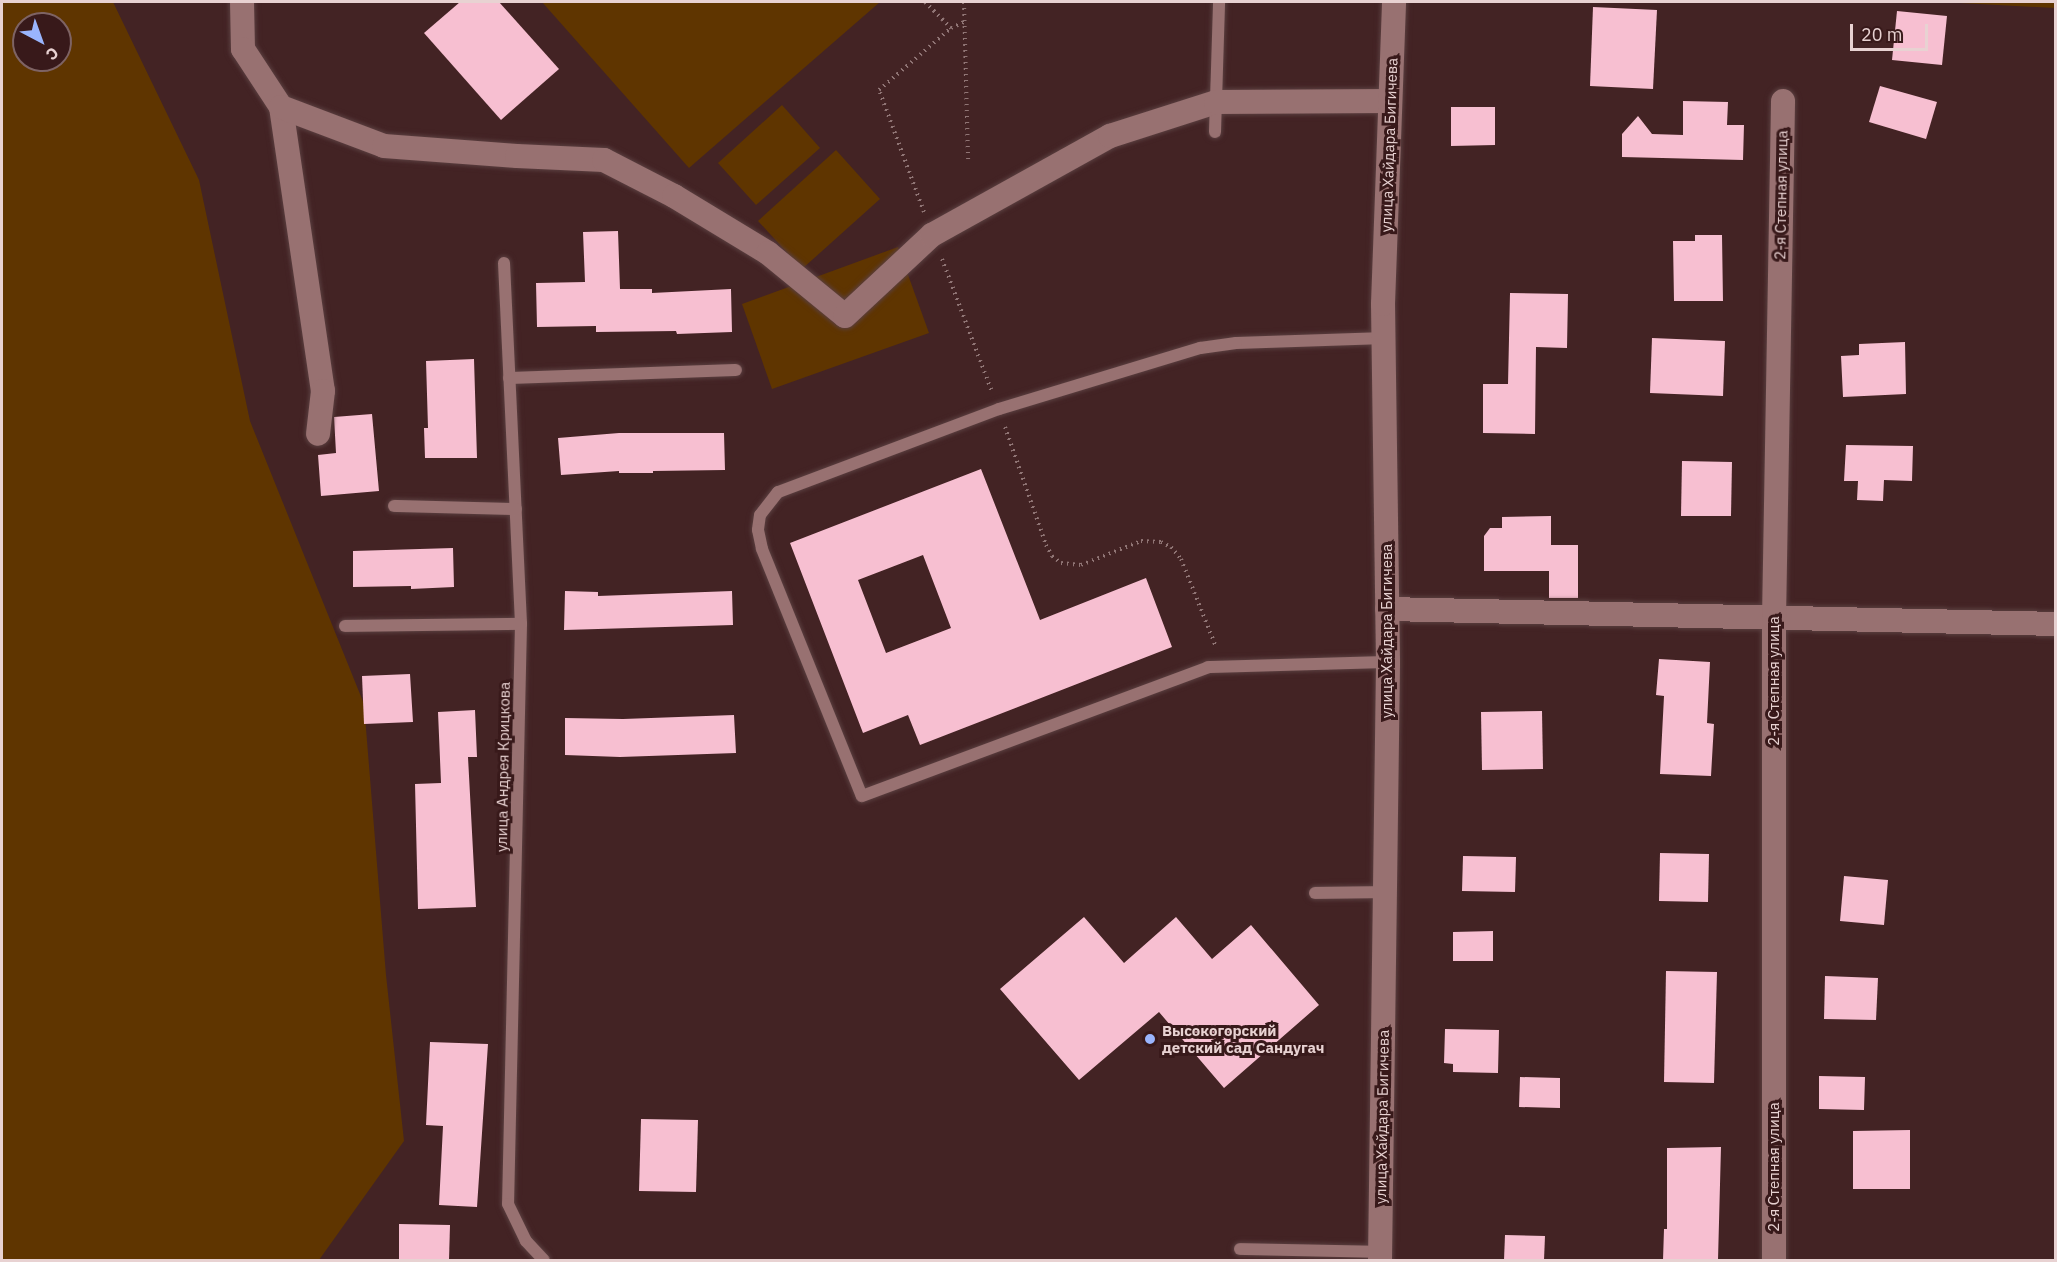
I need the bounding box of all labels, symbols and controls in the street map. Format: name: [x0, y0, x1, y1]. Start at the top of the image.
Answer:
north arrow: [12, 12, 72, 72]
scale bar: [1853, 12, 1931, 50]
text: 20 m: [1861, 23, 1903, 46]
text: С: [42, 43, 63, 65]
street label: улица Хайдара Бигичева: [1377, 57, 1401, 233]
street label: 2-я Степная улица: [1771, 130, 1791, 260]
street label: улица Хайдара Бигичева: [1378, 544, 1396, 718]
street label: 2-я Степная улица: [1765, 616, 1783, 746]
street label: улица Андрея Крицкова: [493, 682, 513, 852]
place label: Высокогорский детский сад Сандугач: [1162, 1021, 1324, 1056]
street label: улица Хайдара Бигичева: [1371, 1030, 1393, 1204]
marker: Высокогорский детский сад Сандугач: [1143, 1032, 1157, 1046]
street label: 2-я Степная улица: [1765, 1102, 1783, 1232]

